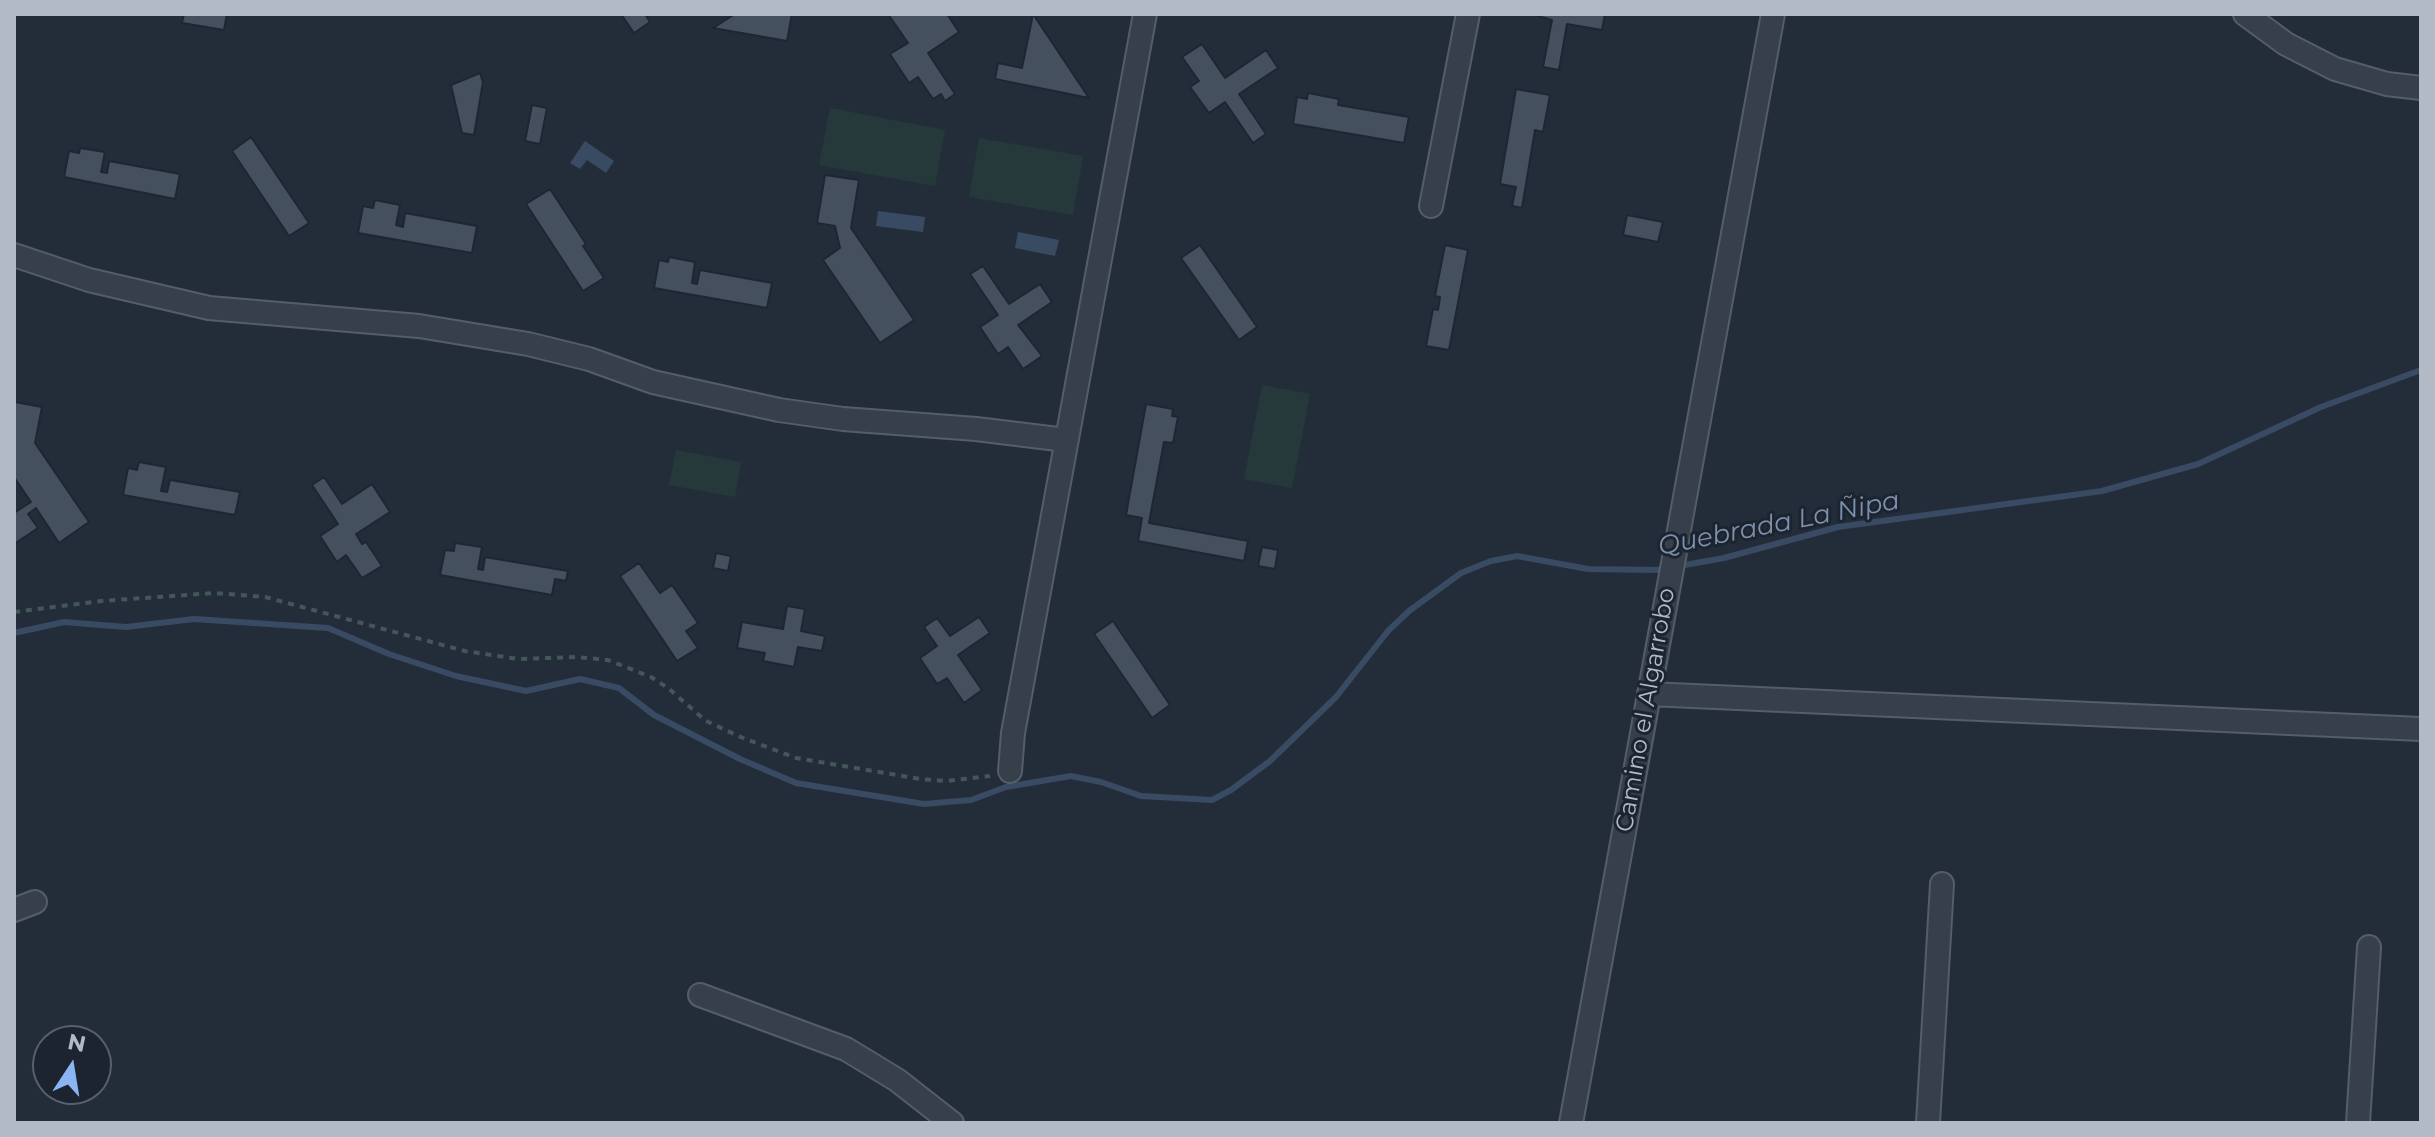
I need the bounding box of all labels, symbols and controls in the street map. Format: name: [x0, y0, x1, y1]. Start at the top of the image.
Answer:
water label: Quebrada La Ñipa: [1656, 485, 1902, 563]
street label: Camino el Algarrobo: [1610, 586, 1682, 834]
north arrow: [32, 1025, 112, 1105]
text: N: [65, 1028, 88, 1058]

